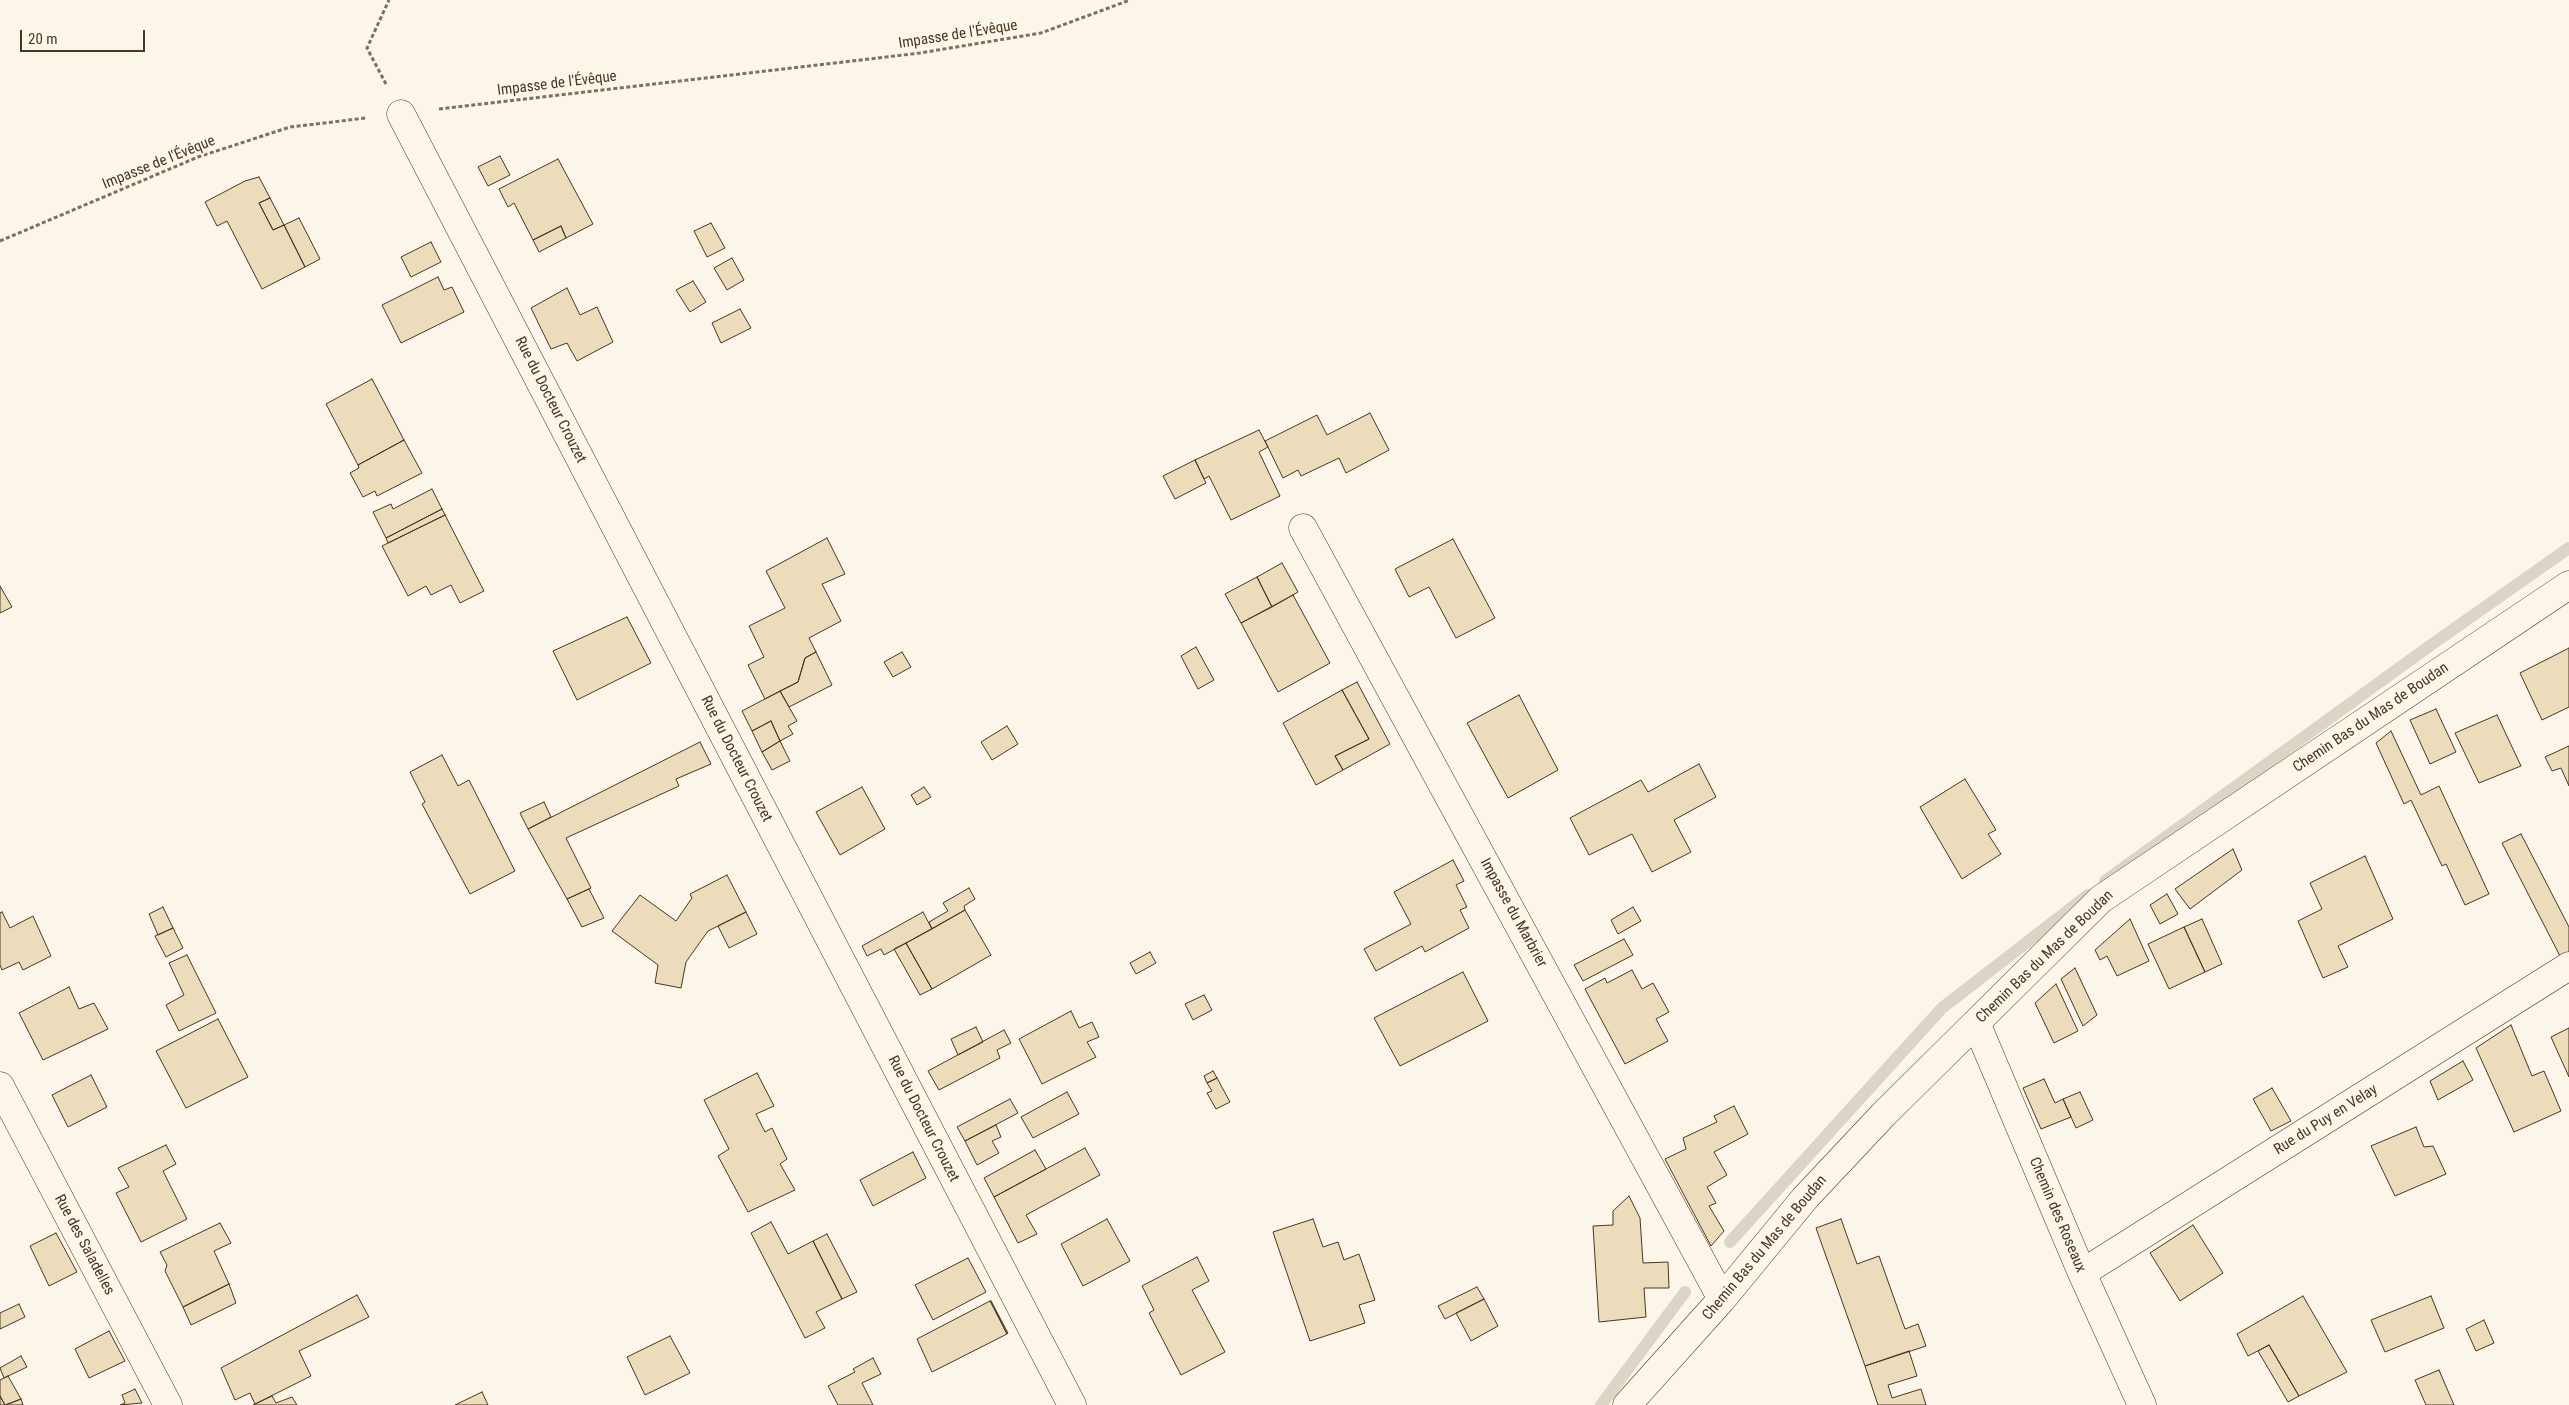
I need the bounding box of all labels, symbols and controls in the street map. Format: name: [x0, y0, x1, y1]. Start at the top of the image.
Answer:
street label: Impasse de l'Évêque: [897, 17, 1019, 53]
scale bar: [22, 20, 148, 52]
text: 20 m: [28, 30, 58, 48]
street label: Impasse de l'Évêque: [496, 68, 618, 100]
street label: Impasse de l'Évêque: [100, 132, 218, 194]
street label: Rue du Docteur Crouzet: [510, 334, 590, 466]
street label: Chemin Bas du Mas de Boudan: [2290, 659, 2452, 777]
street label: Rue du Docteur Crouzet: [696, 693, 776, 825]
street label: Impasse du Marbrier: [1476, 855, 1550, 971]
street label: Chemin Bas du Mas de Boudan: [1973, 887, 2117, 1027]
street label: Rue du Docteur Crouzet: [883, 1053, 963, 1185]
street label: Rue du Puy en Velay: [2271, 1081, 2381, 1159]
street label: Chemin des Roseaux: [2025, 1155, 2089, 1275]
street label: Chemin Bas du Mas de Boudan: [1699, 1172, 1831, 1324]
street label: Rue des Saladelles: [50, 1192, 118, 1298]

